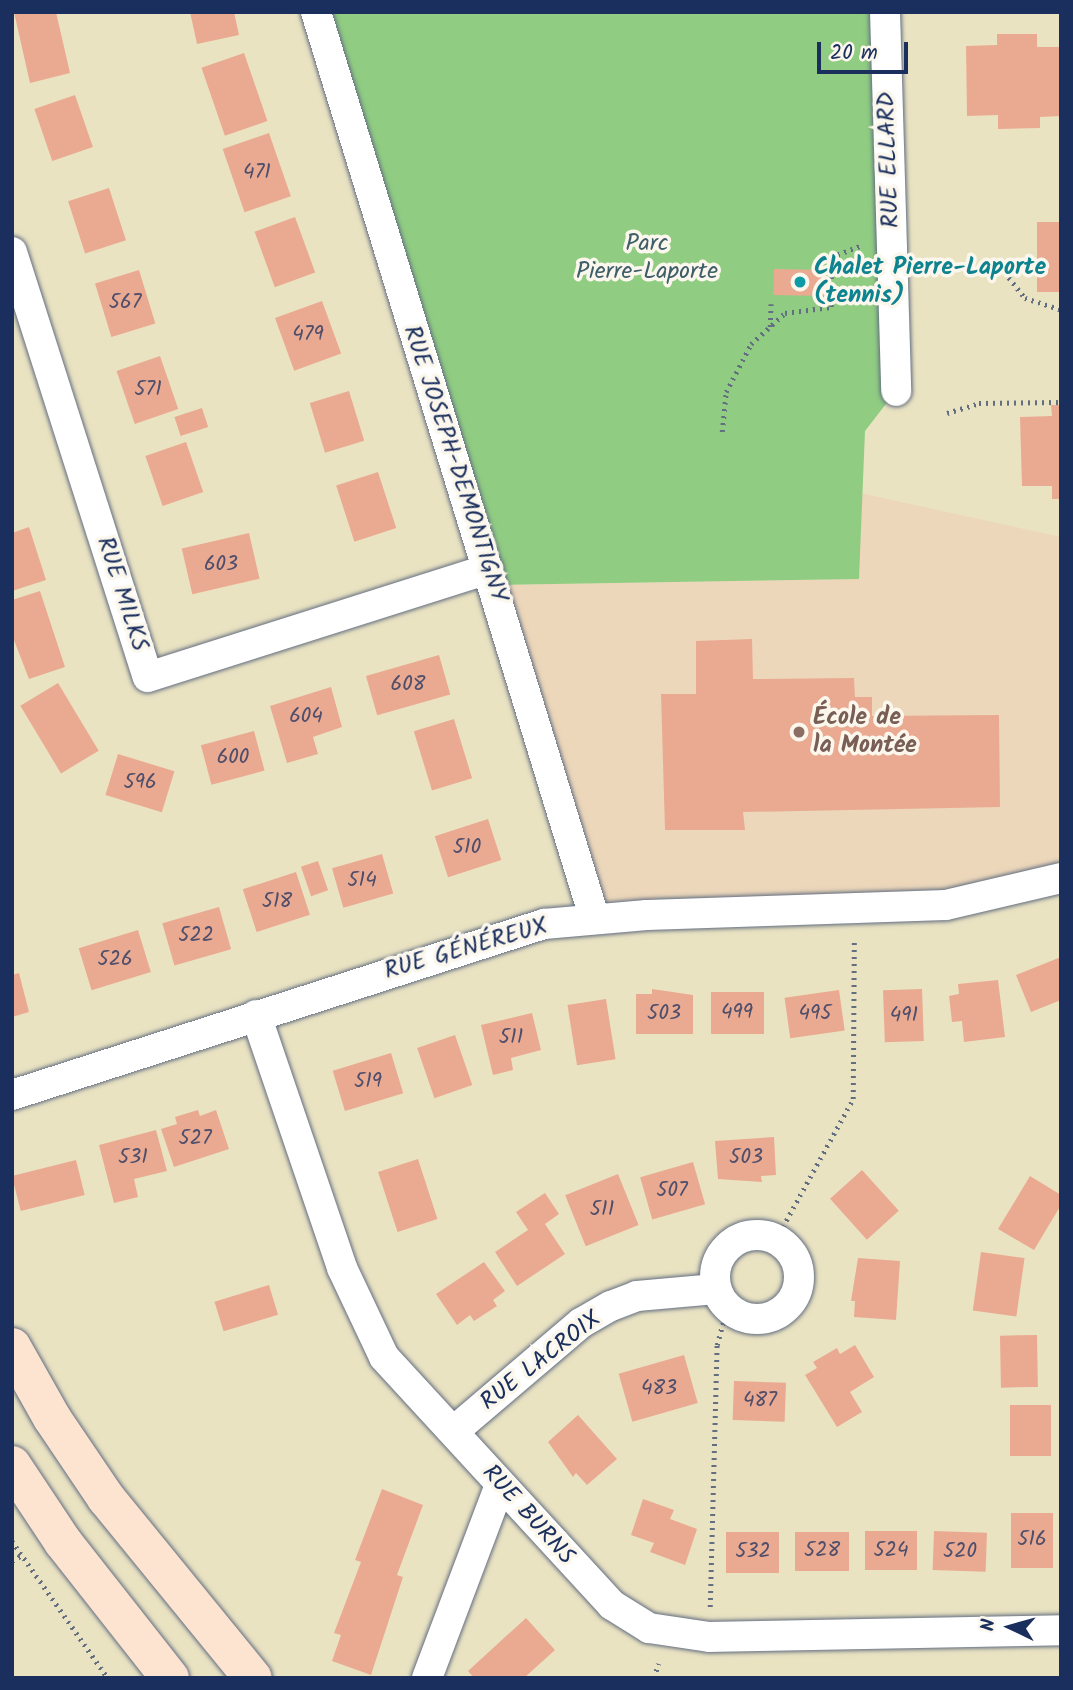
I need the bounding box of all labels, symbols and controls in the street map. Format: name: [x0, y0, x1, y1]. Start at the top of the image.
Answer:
scale bar: [821, 28, 912, 72]
text: 20 m: [830, 37, 878, 70]
street label: RUE ELLARD: [872, 91, 906, 229]
house number: 471: [243, 160, 271, 186]
park label: Parc Pierre-Laporte: [576, 230, 718, 286]
place label: Chalet Pierre-Laporte (tennis): [814, 254, 1046, 310]
marker: Chalet Pierre-Laporte (tennis): [792, 274, 808, 290]
house number: 567: [109, 290, 141, 316]
house number: 479: [292, 322, 324, 348]
street label: RUE JOSEPH-DEMONTIGNY: [397, 322, 513, 606]
house number: 571: [134, 377, 162, 403]
street label: RUE MILKS: [90, 533, 154, 655]
house number: 603: [204, 552, 238, 578]
house number: 608: [391, 672, 425, 698]
house number: 604: [289, 704, 323, 730]
place label: École de la Montée: [813, 704, 917, 760]
marker: École de la Montée: [791, 724, 807, 740]
house number: 600: [217, 745, 249, 771]
house number: 596: [123, 770, 157, 796]
house number: 510: [453, 835, 481, 861]
house number: 514: [347, 868, 377, 894]
house number: 518: [262, 889, 292, 915]
street label: RUE GÉNÉREUX: [381, 912, 551, 986]
house number: 522: [178, 923, 214, 949]
house number: 526: [97, 947, 133, 973]
house number: 499: [721, 1000, 753, 1026]
house number: 503: [647, 1001, 681, 1027]
house number: 495: [798, 1001, 832, 1027]
house number: 491: [890, 1003, 918, 1029]
house number: 511: [499, 1025, 523, 1051]
house number: 519: [354, 1069, 382, 1095]
house number: 527: [178, 1126, 212, 1152]
house number: 531: [118, 1145, 148, 1171]
house number: 503: [729, 1145, 763, 1171]
house number: 507: [656, 1178, 688, 1204]
house number: 511: [590, 1197, 614, 1223]
street label: RUE LACROIX: [475, 1305, 607, 1417]
house number: 483: [641, 1376, 677, 1402]
house number: 487: [743, 1388, 777, 1414]
street label: RUE BURNS: [476, 1459, 580, 1571]
house number: 516: [1017, 1527, 1047, 1553]
house number: 528: [804, 1538, 840, 1564]
house number: 524: [873, 1538, 909, 1564]
house number: 532: [735, 1539, 771, 1565]
house number: 520: [943, 1539, 977, 1565]
north arrow: [975, 1592, 1045, 1662]
text: N: [974, 1618, 1005, 1632]

